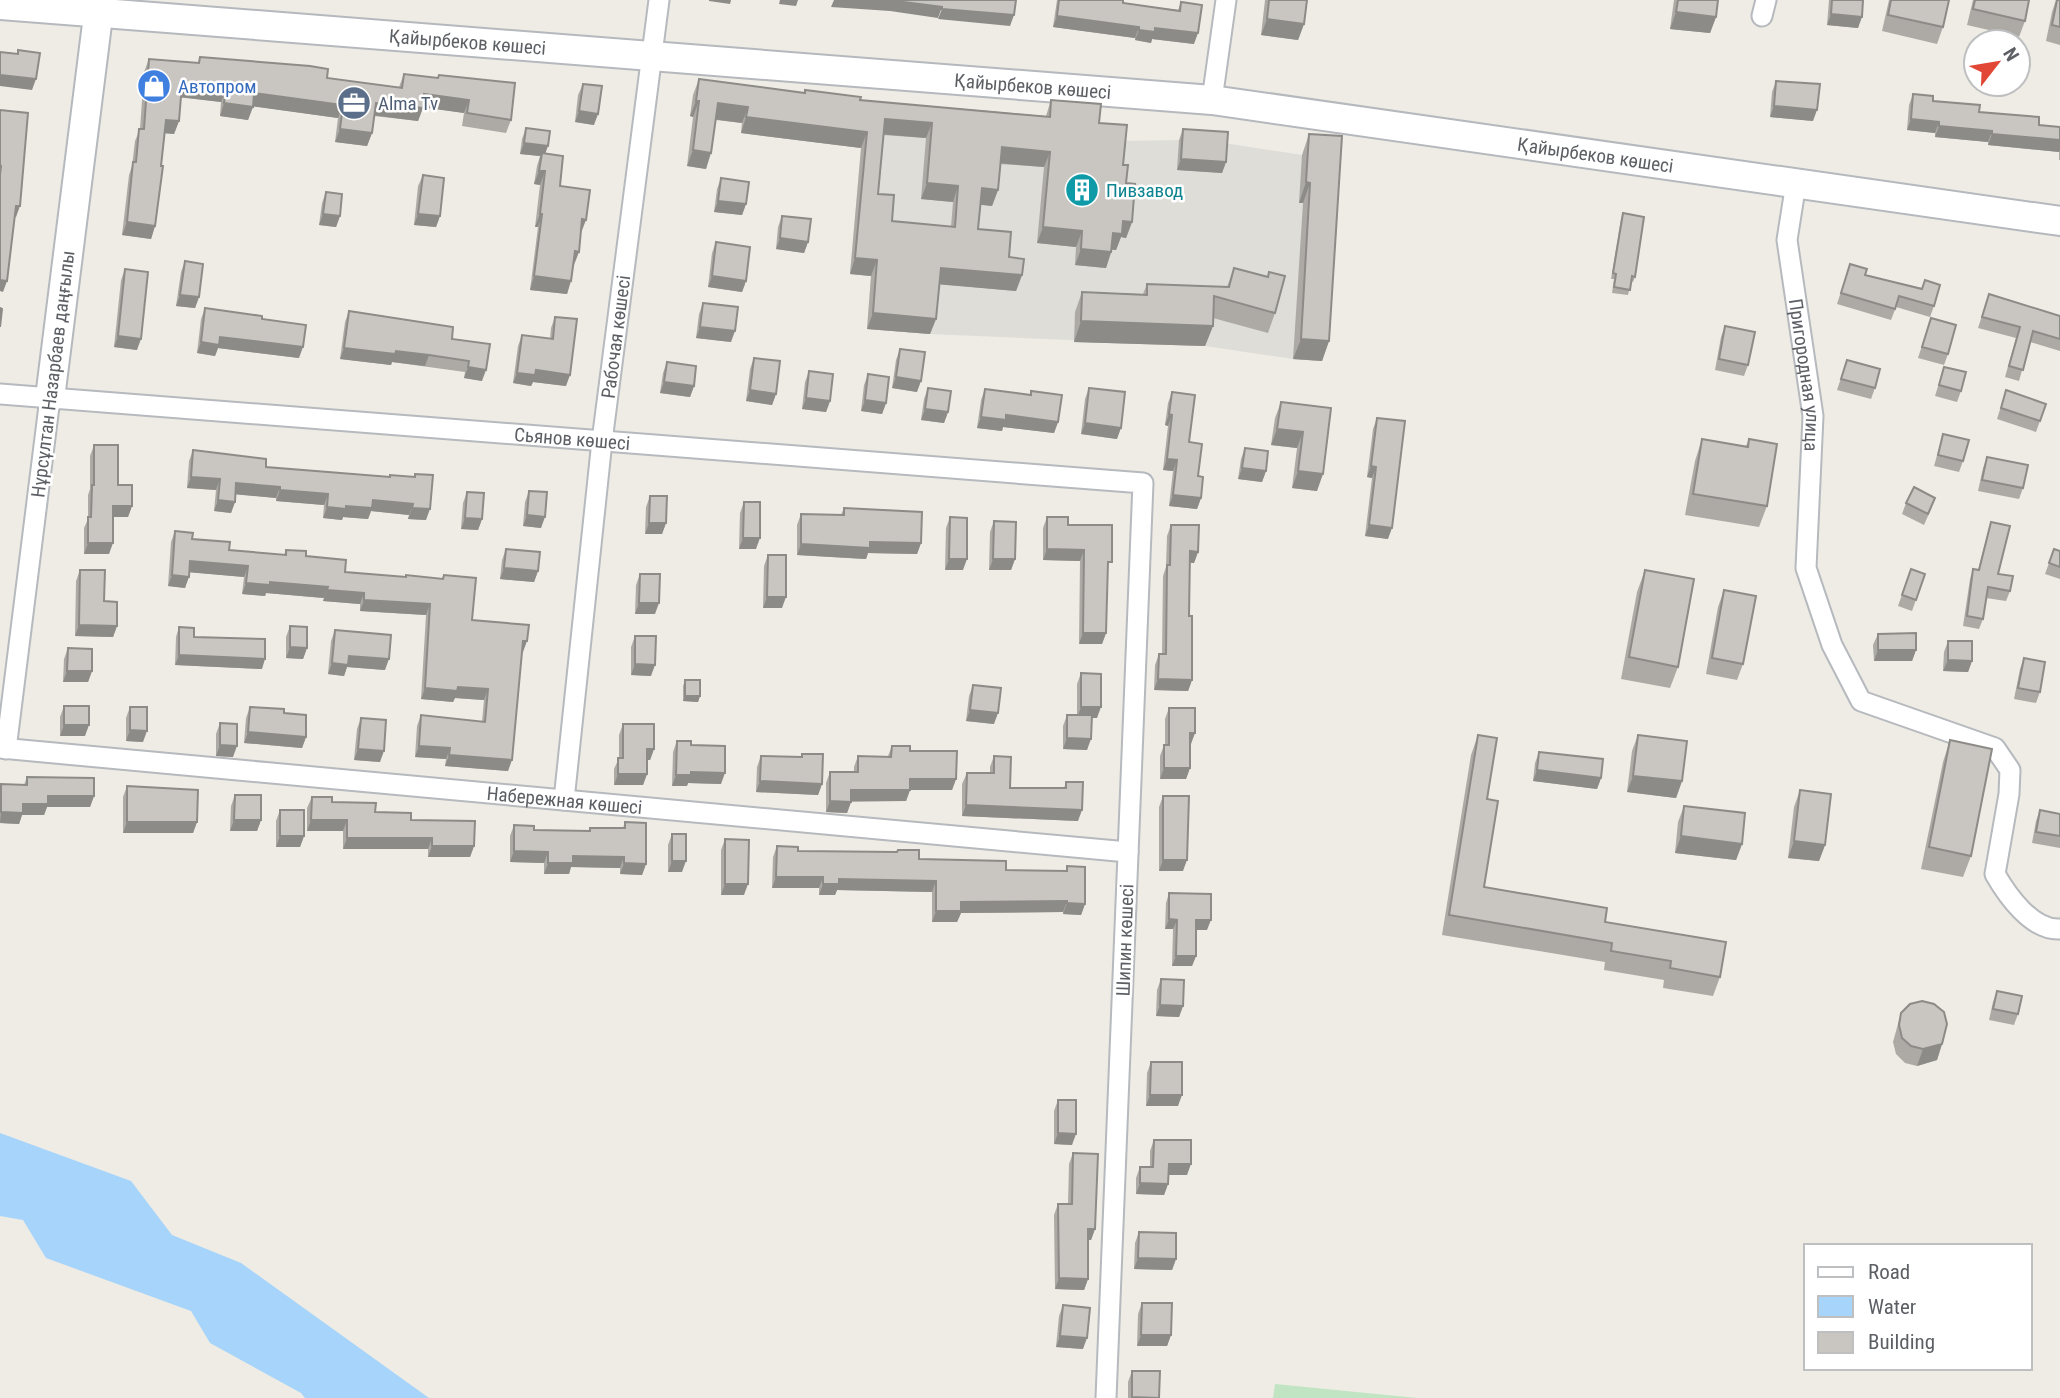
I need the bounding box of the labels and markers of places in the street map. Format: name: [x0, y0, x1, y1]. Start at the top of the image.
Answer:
shop icon: Автопром: [135, 67, 173, 105]
place label: Автопром: [178, 75, 257, 98]
office icon: Alma Tv: [335, 84, 373, 122]
place label: Alma Tv: [378, 92, 438, 115]
building icon: Пивзавод: [1063, 171, 1101, 209]
place label: Пивзавод: [1106, 179, 1183, 202]

